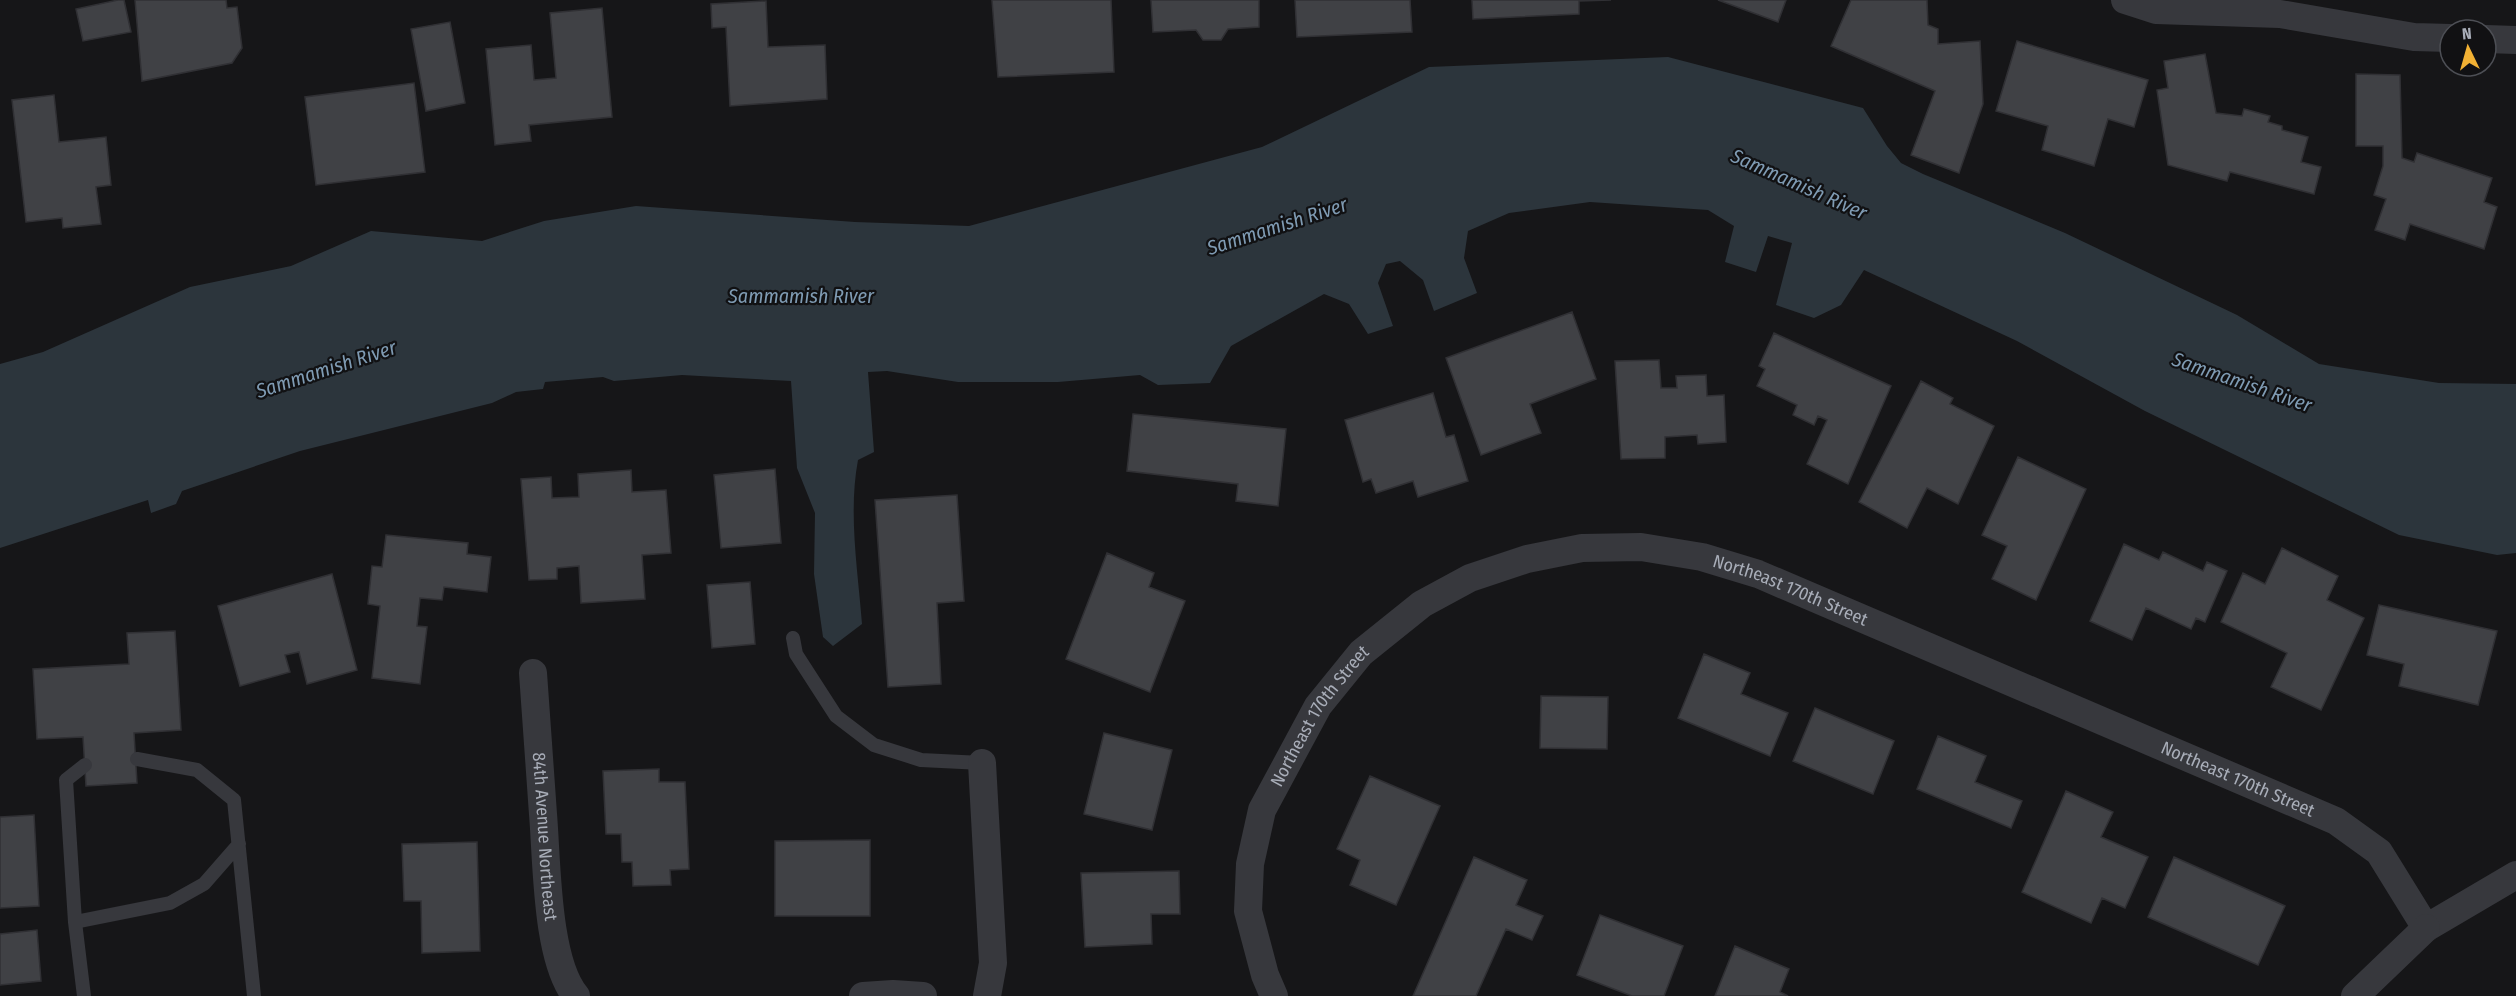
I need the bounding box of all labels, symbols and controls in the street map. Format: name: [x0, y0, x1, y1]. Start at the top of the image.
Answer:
north arrow: [2438, 18, 2498, 78]
text: N: [2461, 24, 2472, 43]
water label: Sammamish River: [1727, 143, 1872, 225]
water label: Sammamish River: [1203, 192, 1351, 260]
water label: Sammamish River: [727, 284, 875, 308]
water label: Sammamish River: [252, 335, 400, 403]
water label: Sammamish River: [2168, 347, 2316, 417]
street label: Northeast 170th Street: [1710, 550, 1871, 631]
street label: Northeast 170th Street: [1266, 640, 1373, 790]
street label: Northeast 170th Street: [2158, 737, 2318, 822]
street label: 84th Avenue Northeast: [528, 752, 562, 922]

